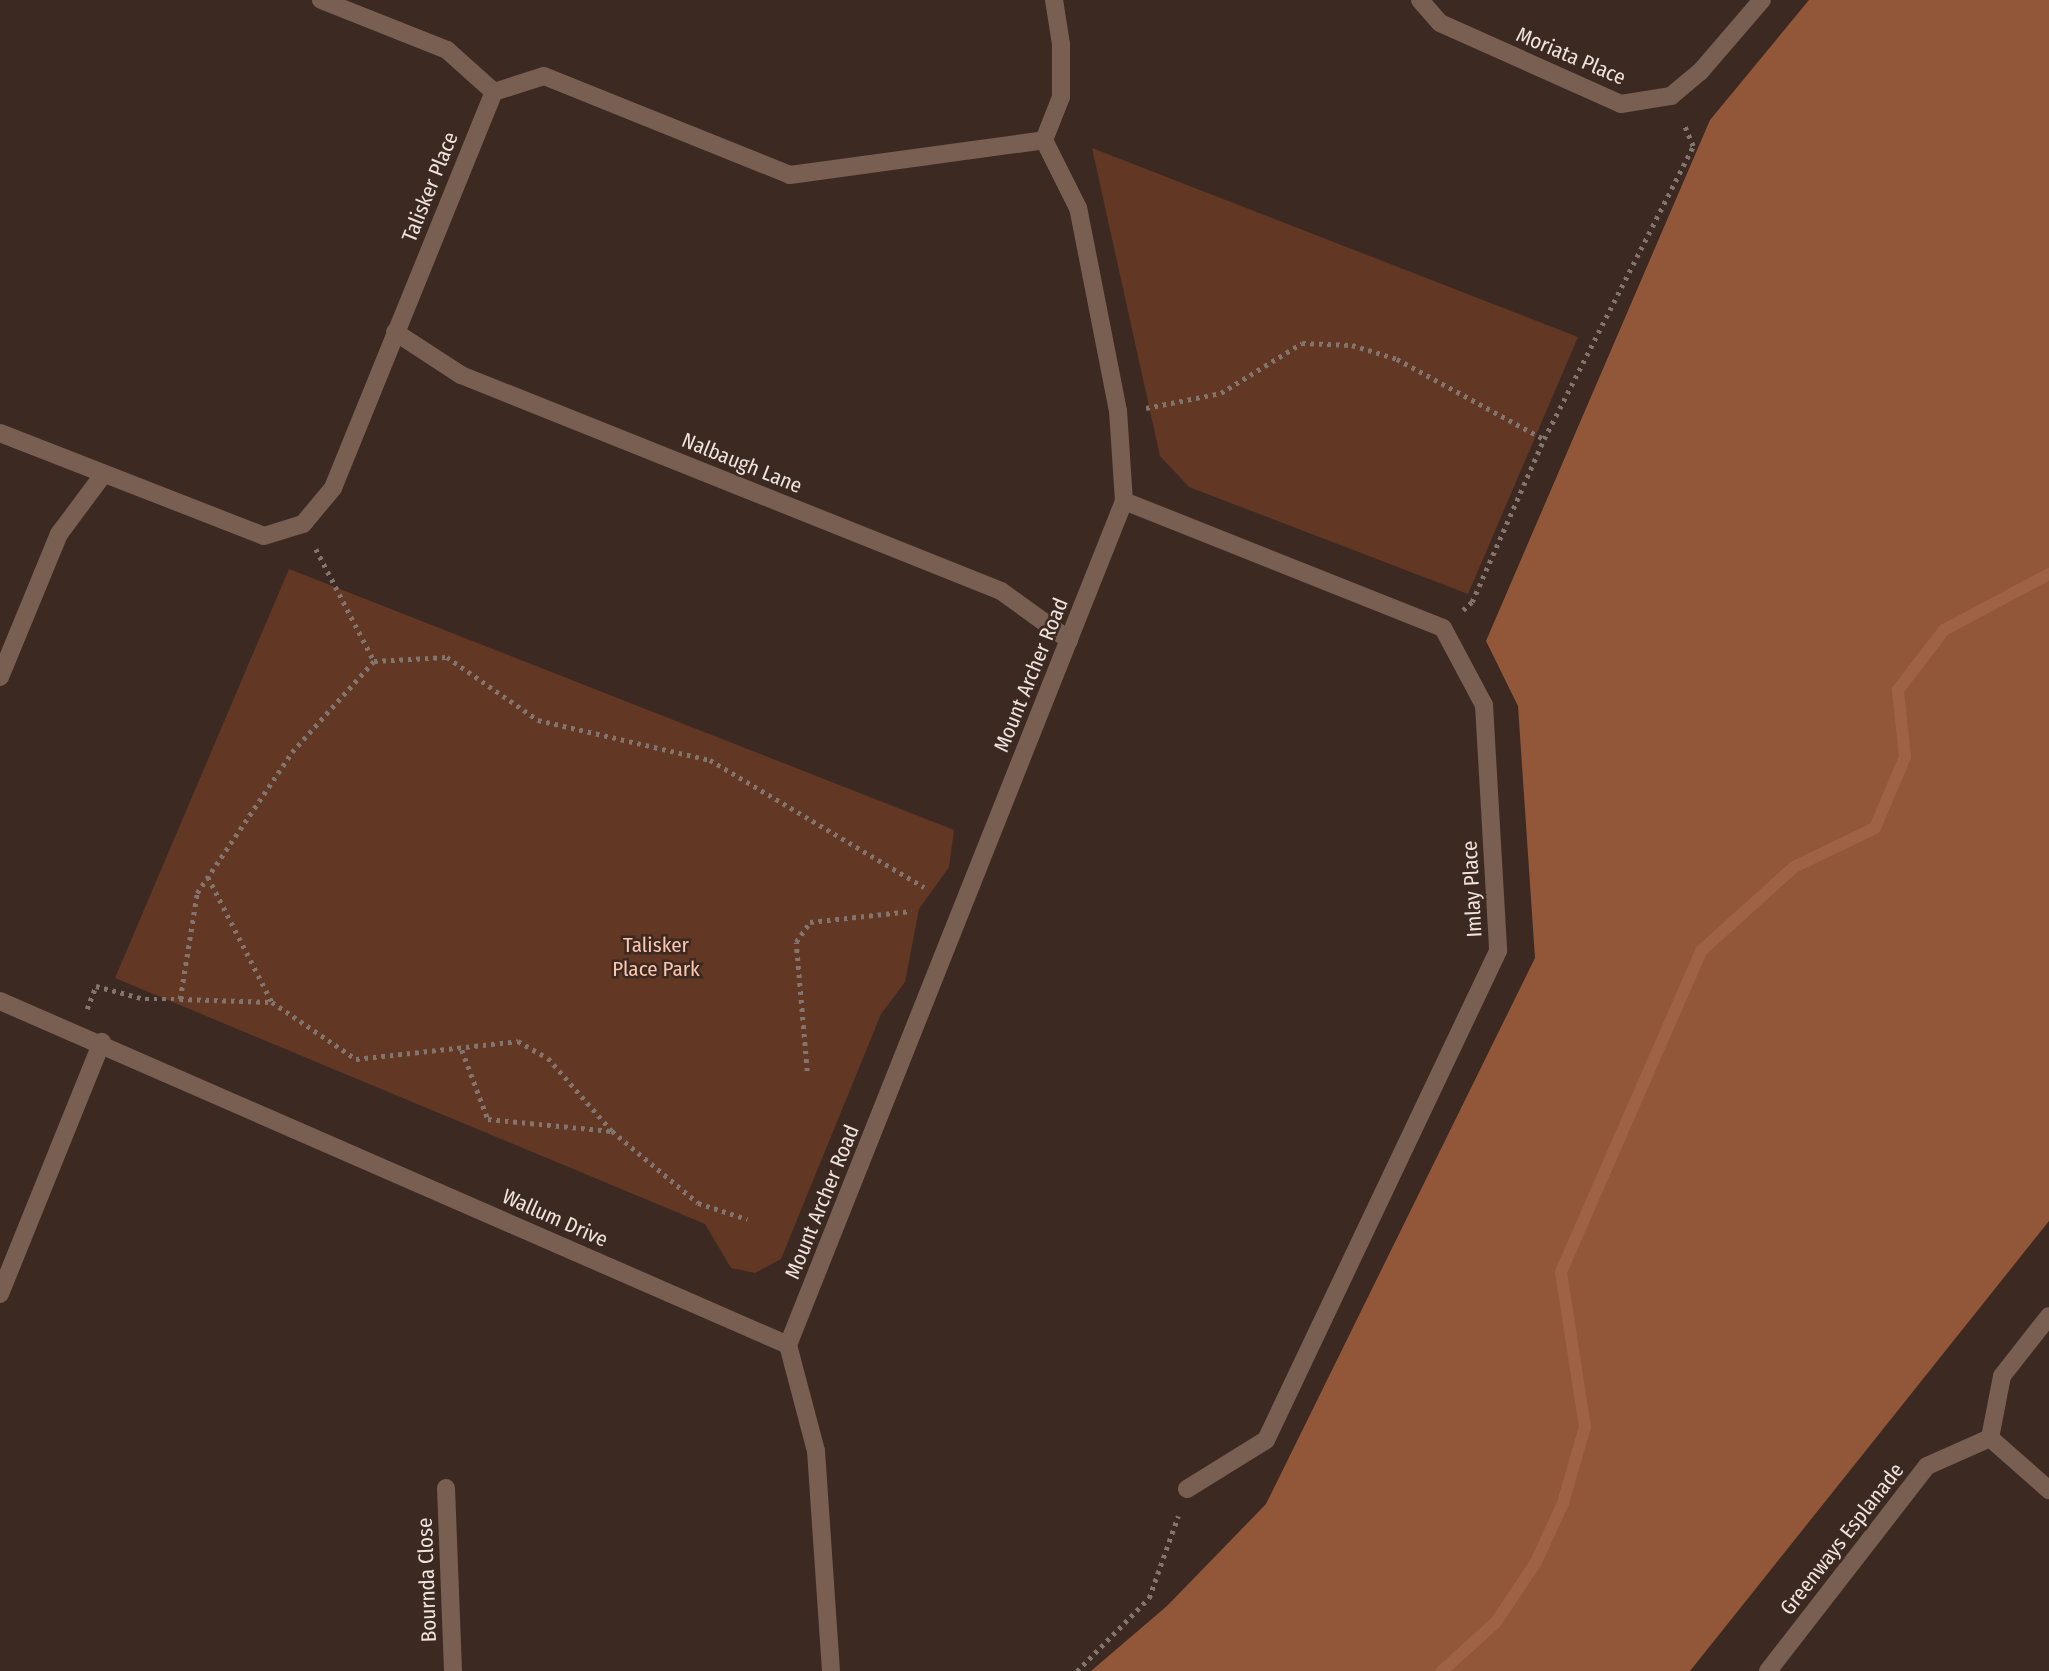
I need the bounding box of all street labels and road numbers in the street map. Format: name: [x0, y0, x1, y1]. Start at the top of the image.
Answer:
street label: Moriata Place: [1513, 22, 1629, 90]
street label: Talisker Place: [397, 128, 463, 246]
street label: Nalbaugh Lane: [678, 427, 806, 499]
street label: Mount Archer Road: [989, 594, 1073, 756]
street label: Imlay Place: [1457, 840, 1487, 938]
street label: Mount Archer Road: [780, 1121, 864, 1283]
street label: Wallum Drive: [498, 1184, 612, 1252]
street label: Greenways Esplanade: [1775, 1458, 1909, 1620]
street label: Bournda Close: [412, 1517, 442, 1643]

